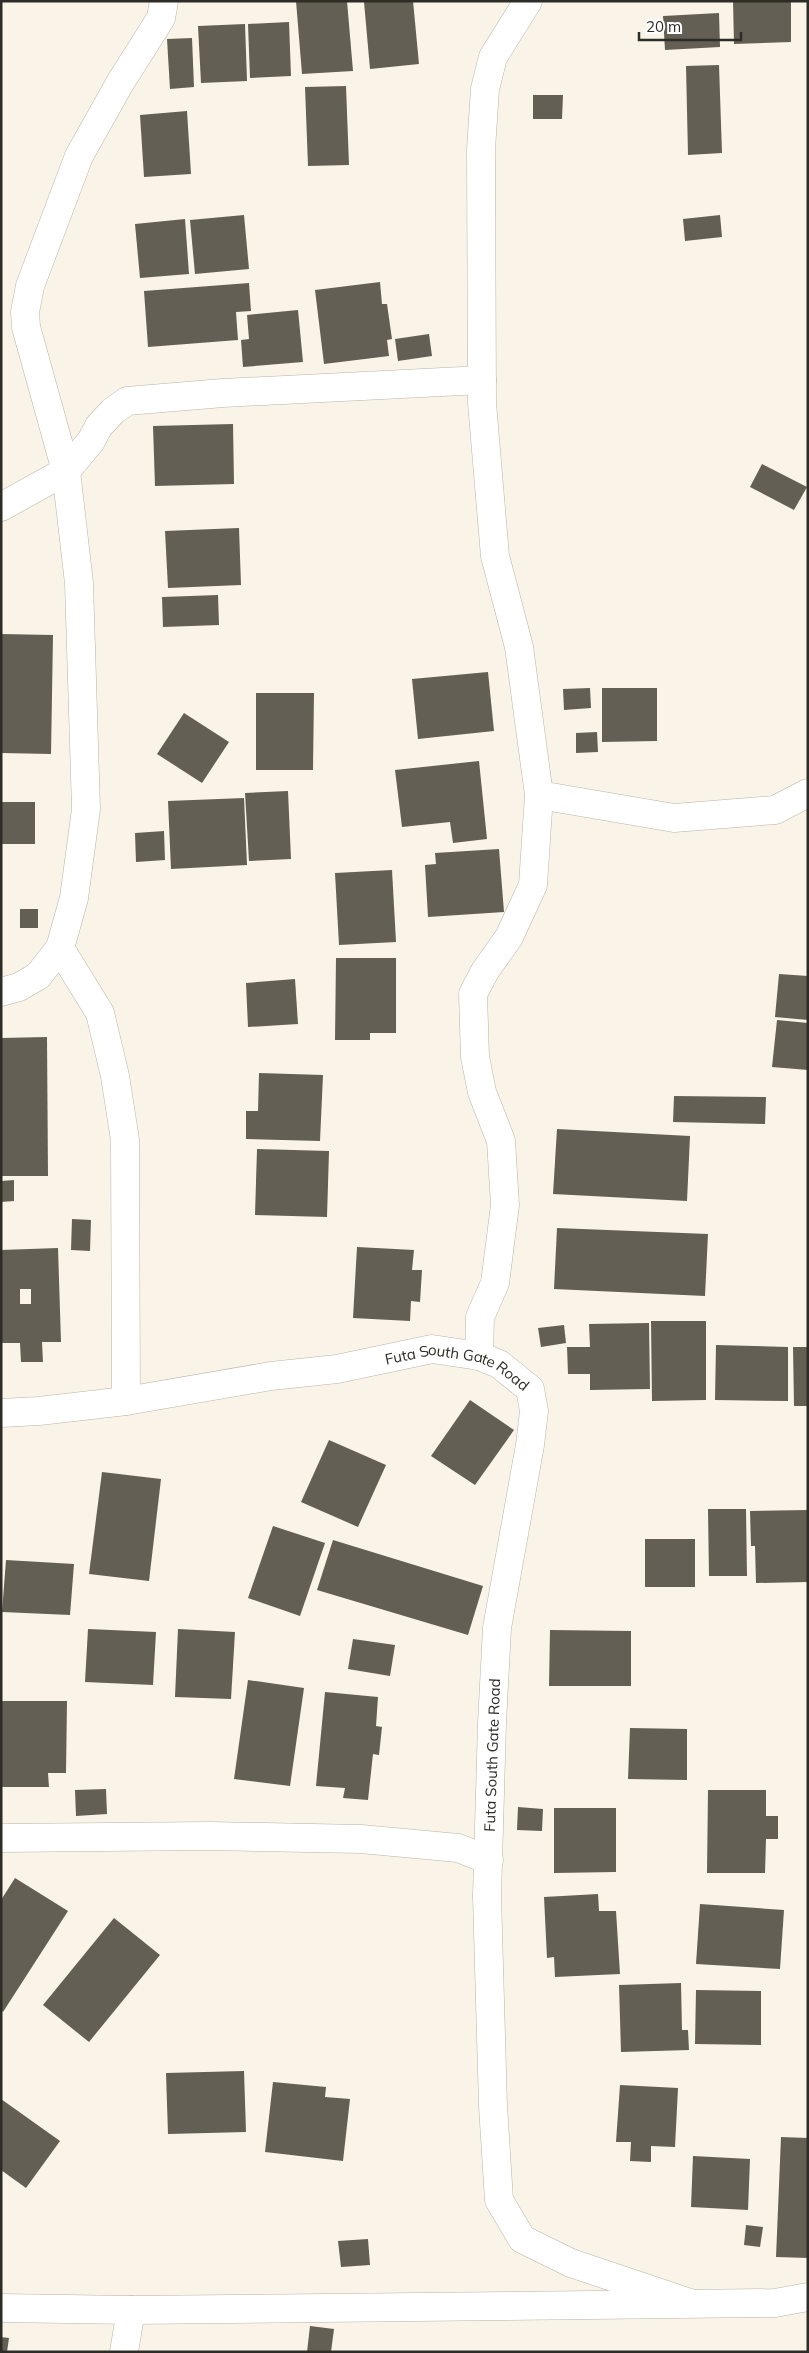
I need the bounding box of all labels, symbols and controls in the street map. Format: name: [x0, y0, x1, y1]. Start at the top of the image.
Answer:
scale bar: [639, 10, 742, 42]
text: 20 m: [646, 17, 681, 36]
street label: Futa South Gate Road: [383, 1339, 533, 1394]
street label: Futa South Gate Road: [480, 1678, 504, 1832]

